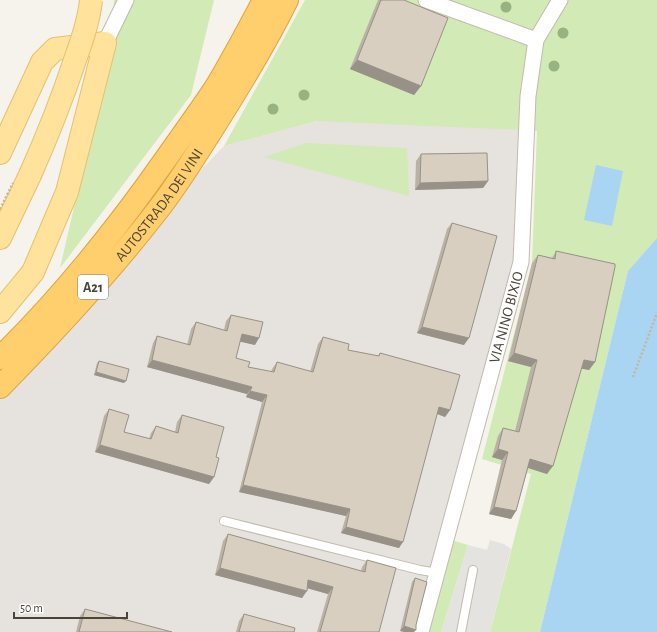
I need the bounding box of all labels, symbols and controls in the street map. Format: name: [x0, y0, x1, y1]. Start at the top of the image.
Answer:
street label: AUTOSTRADA DEI VINI: [113, 146, 206, 264]
street label: VIA NINO BIXIO: [487, 270, 526, 365]
road number: A21: [78, 275, 108, 299]
scale bar: [14, 594, 127, 620]
text: 50 m: [20, 602, 43, 614]

